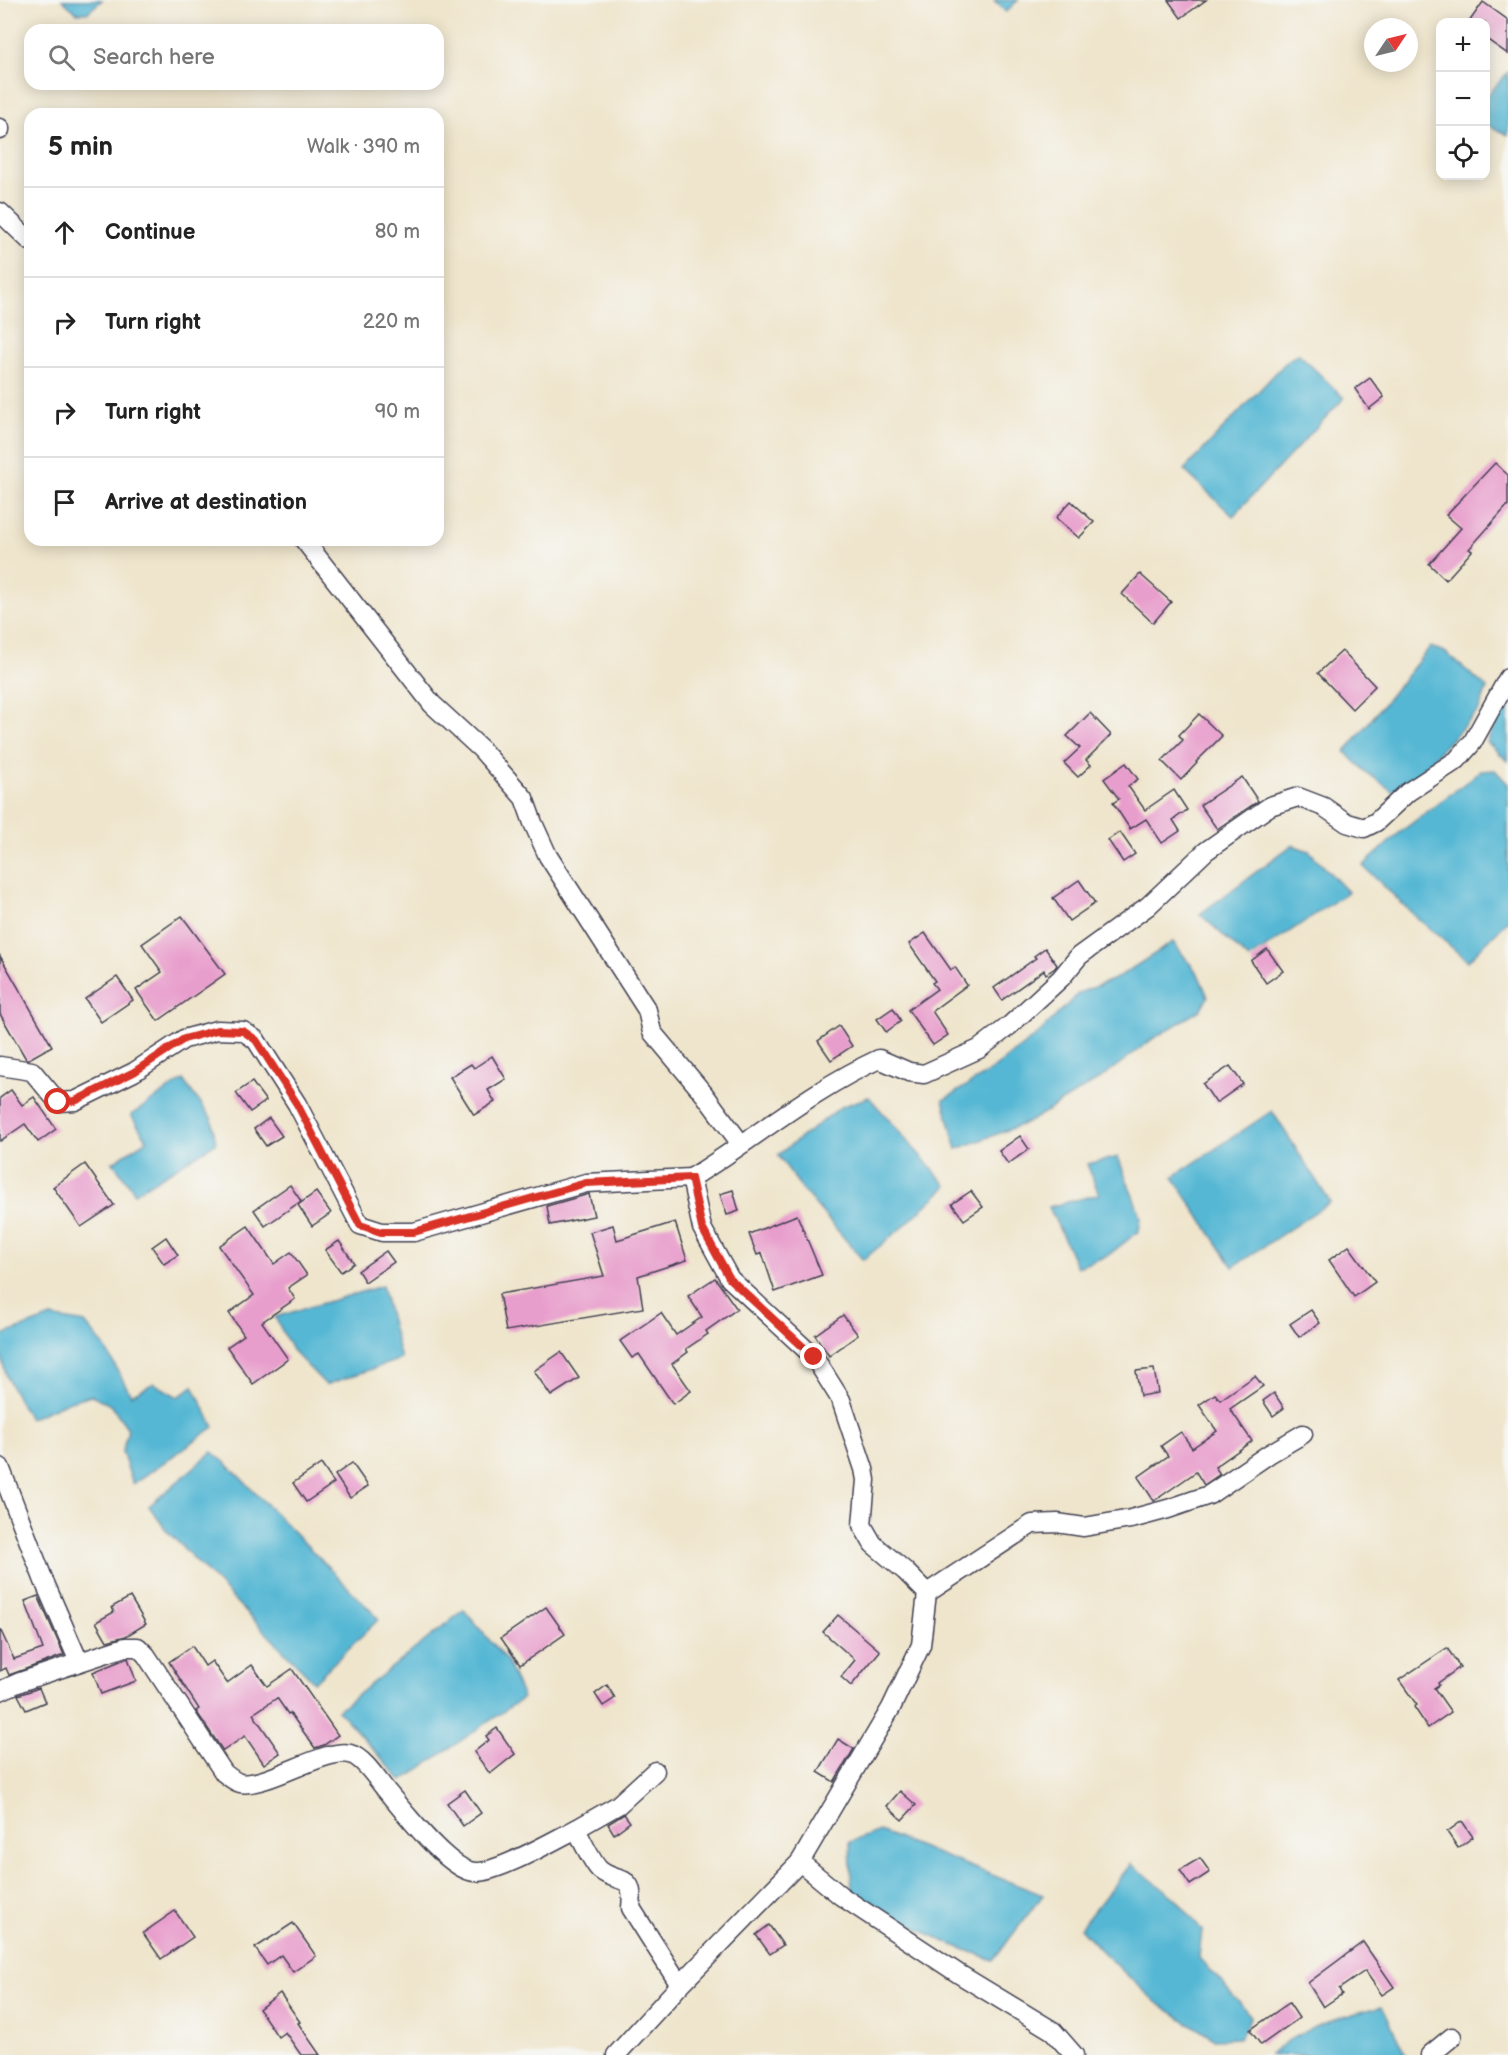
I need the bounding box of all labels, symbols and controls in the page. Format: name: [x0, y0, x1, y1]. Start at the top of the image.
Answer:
north arrow: [1364, 18, 1418, 72]
map controls: [1436, 18, 1490, 180]
button: +: [1436, 18, 1490, 72]
search box: [24, 24, 444, 90]
icon: search: [45, 41, 78, 74]
text: Search here: [93, 44, 215, 71]
button: −: [1436, 72, 1490, 126]
button: locate: [1436, 126, 1490, 180]
text: 5 min: [48, 132, 113, 163]
text: Walk · 390 m: [307, 135, 420, 159]
icon: ahead: [48, 216, 81, 249]
text: Continue: [105, 219, 195, 246]
text: 80 m: [375, 220, 420, 244]
icon: right: [48, 306, 81, 339]
text: Turn right: [105, 309, 201, 336]
text: 220 m: [363, 310, 420, 334]
icon: right: [48, 396, 81, 429]
text: Turn right: [105, 399, 201, 426]
text: 90 m: [375, 400, 420, 424]
icon: arrive: [48, 486, 81, 519]
text: Arrive at destination: [105, 489, 307, 516]
route start: [44, 1088, 70, 1114]
route end: [800, 1343, 826, 1369]

